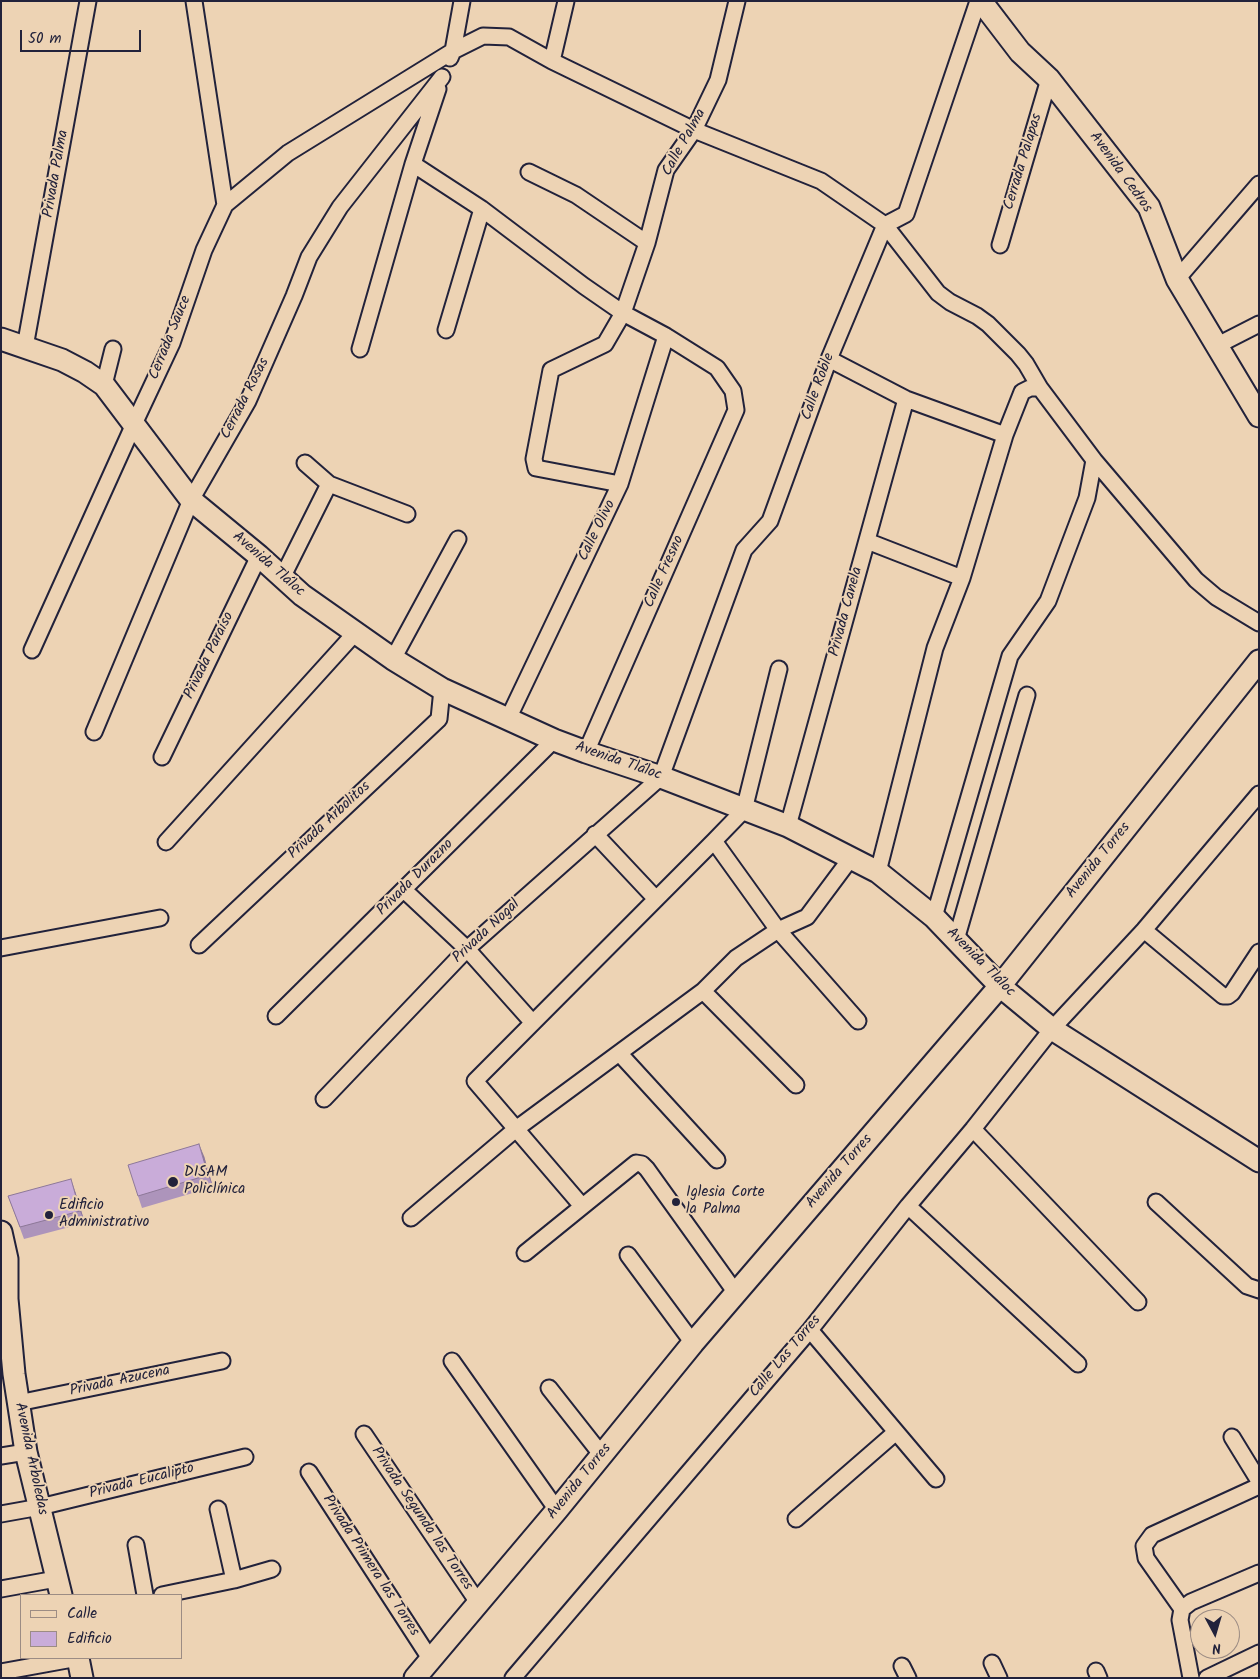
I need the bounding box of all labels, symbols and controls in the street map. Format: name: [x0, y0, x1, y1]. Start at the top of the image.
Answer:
scale bar: [22, 20, 144, 52]
text: 50 m: [28, 27, 62, 51]
street label: Calle Palma: [659, 106, 711, 180]
street label: Cerrada Palapas: [1001, 112, 1047, 212]
street label: Privada Palma: [40, 129, 74, 219]
street label: Avenida Cedros: [1085, 129, 1155, 217]
street label: Cerrada Sauce: [146, 293, 196, 383]
street label: Calle Roble: [799, 351, 839, 423]
street label: Cerrada Rosas: [218, 355, 274, 443]
street label: Calle Olivo: [576, 498, 620, 564]
street label: Avenida Tláloc: [228, 529, 308, 601]
street label: Calle Fresno: [641, 533, 689, 611]
street label: Privada Canela: [826, 565, 868, 659]
street label: Privada Paraíso: [181, 610, 239, 702]
street label: Avenida Tláloc: [572, 739, 664, 785]
street label: Privada Arbolitos: [285, 778, 375, 864]
street label: Avenida Torres: [1063, 820, 1135, 902]
street label: Privada Durazno: [374, 836, 458, 920]
street label: Privada Nogal: [450, 896, 524, 968]
street label: Avenida Tláloc: [942, 925, 1018, 1001]
street label: Avenida Torres: [803, 1131, 877, 1213]
place label: DISAM Policlínica: [184, 1164, 245, 1199]
marker: DISAM Policlínica: [166, 1175, 180, 1189]
place label: Iglesia Corte la Palma: [686, 1184, 765, 1219]
marker: Iglesia Corte la Palma: [670, 1196, 682, 1208]
place label: Edificio Administrativo: [59, 1197, 149, 1232]
marker: Edificio Administrativo: [43, 1209, 55, 1221]
street label: Calle Las Torres: [746, 1312, 826, 1402]
street label: Privada Azucena: [68, 1363, 172, 1401]
street label: Avenida Arboledas: [9, 1401, 51, 1517]
street label: Avenida Torres: [544, 1441, 616, 1523]
street label: Privada Segunda las Torres: [366, 1444, 476, 1594]
street label: Privada Eucalipto: [88, 1460, 196, 1504]
street label: Privada Primera las Torres: [318, 1492, 422, 1640]
legend: [20, 1594, 182, 1659]
text: Calle: [67, 1602, 97, 1626]
north arrow: [1190, 1609, 1240, 1659]
text: Edificio: [67, 1627, 112, 1651]
text: N: [1211, 1637, 1222, 1659]

